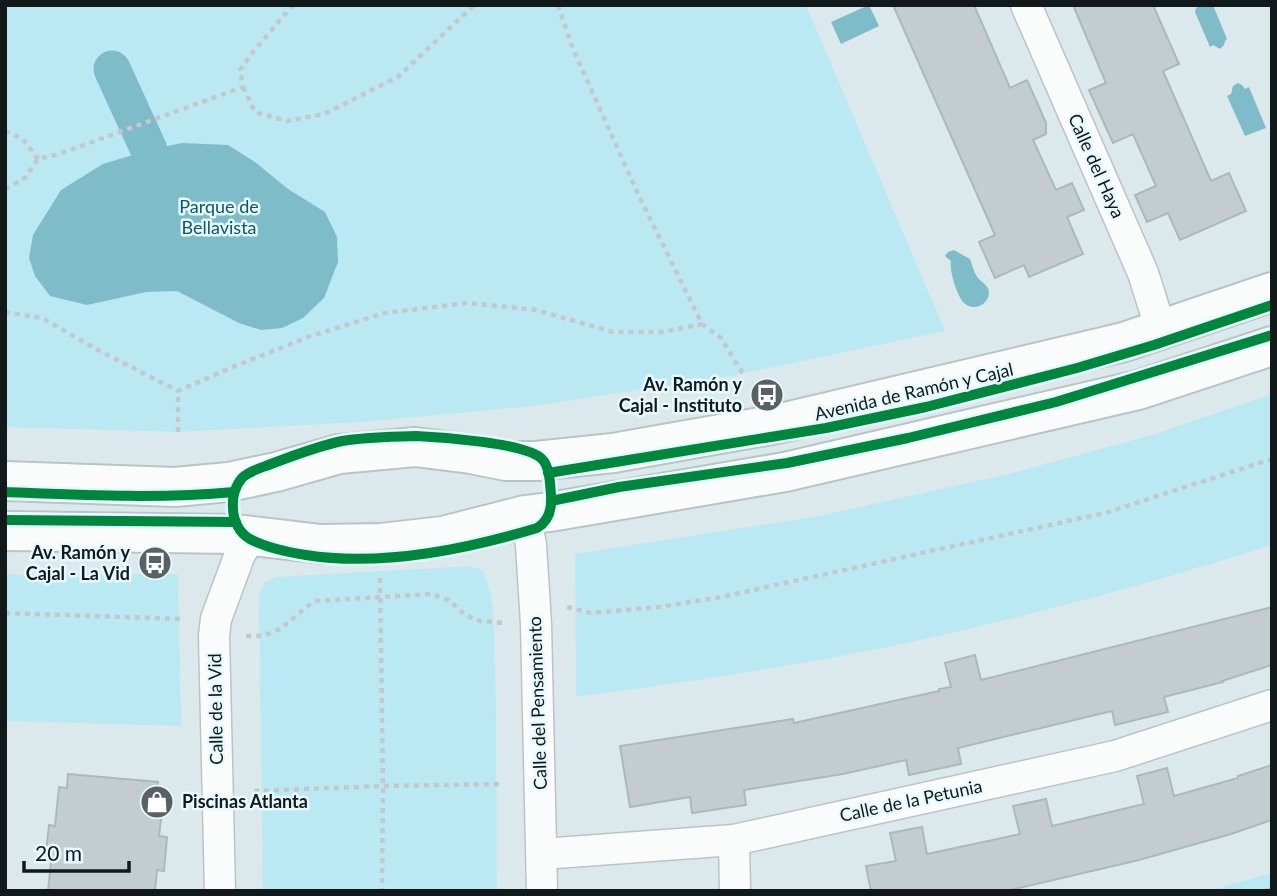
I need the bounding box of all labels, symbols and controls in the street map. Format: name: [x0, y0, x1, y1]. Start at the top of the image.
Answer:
street label: Calle del Haya: [1064, 110, 1130, 221]
park label: Parque de Bellavista: [179, 195, 259, 238]
street label: Avenida de Ramón y Cajal: [812, 357, 1015, 425]
place label: Av. Ramón y Cajal - Instituto: [619, 373, 742, 416]
bus stop icon: Av. Ramón y Cajal - Instituto: [748, 376, 786, 414]
place label: Av. Ramón y Cajal - La Vid: [26, 541, 130, 584]
bus stop icon: Av. Ramón y Cajal - La Vid: [136, 544, 174, 582]
street label: Calle del Pensamiento: [523, 616, 551, 790]
street label: Calle de la Vid: [203, 653, 227, 765]
street label: Calle de la Petunia: [838, 774, 984, 826]
shop icon: Piscinas Atlanta: [138, 783, 176, 821]
place label: Piscinas Atlanta: [182, 790, 308, 812]
scale bar: [24, 830, 130, 874]
text: 20 m: [35, 840, 82, 865]

